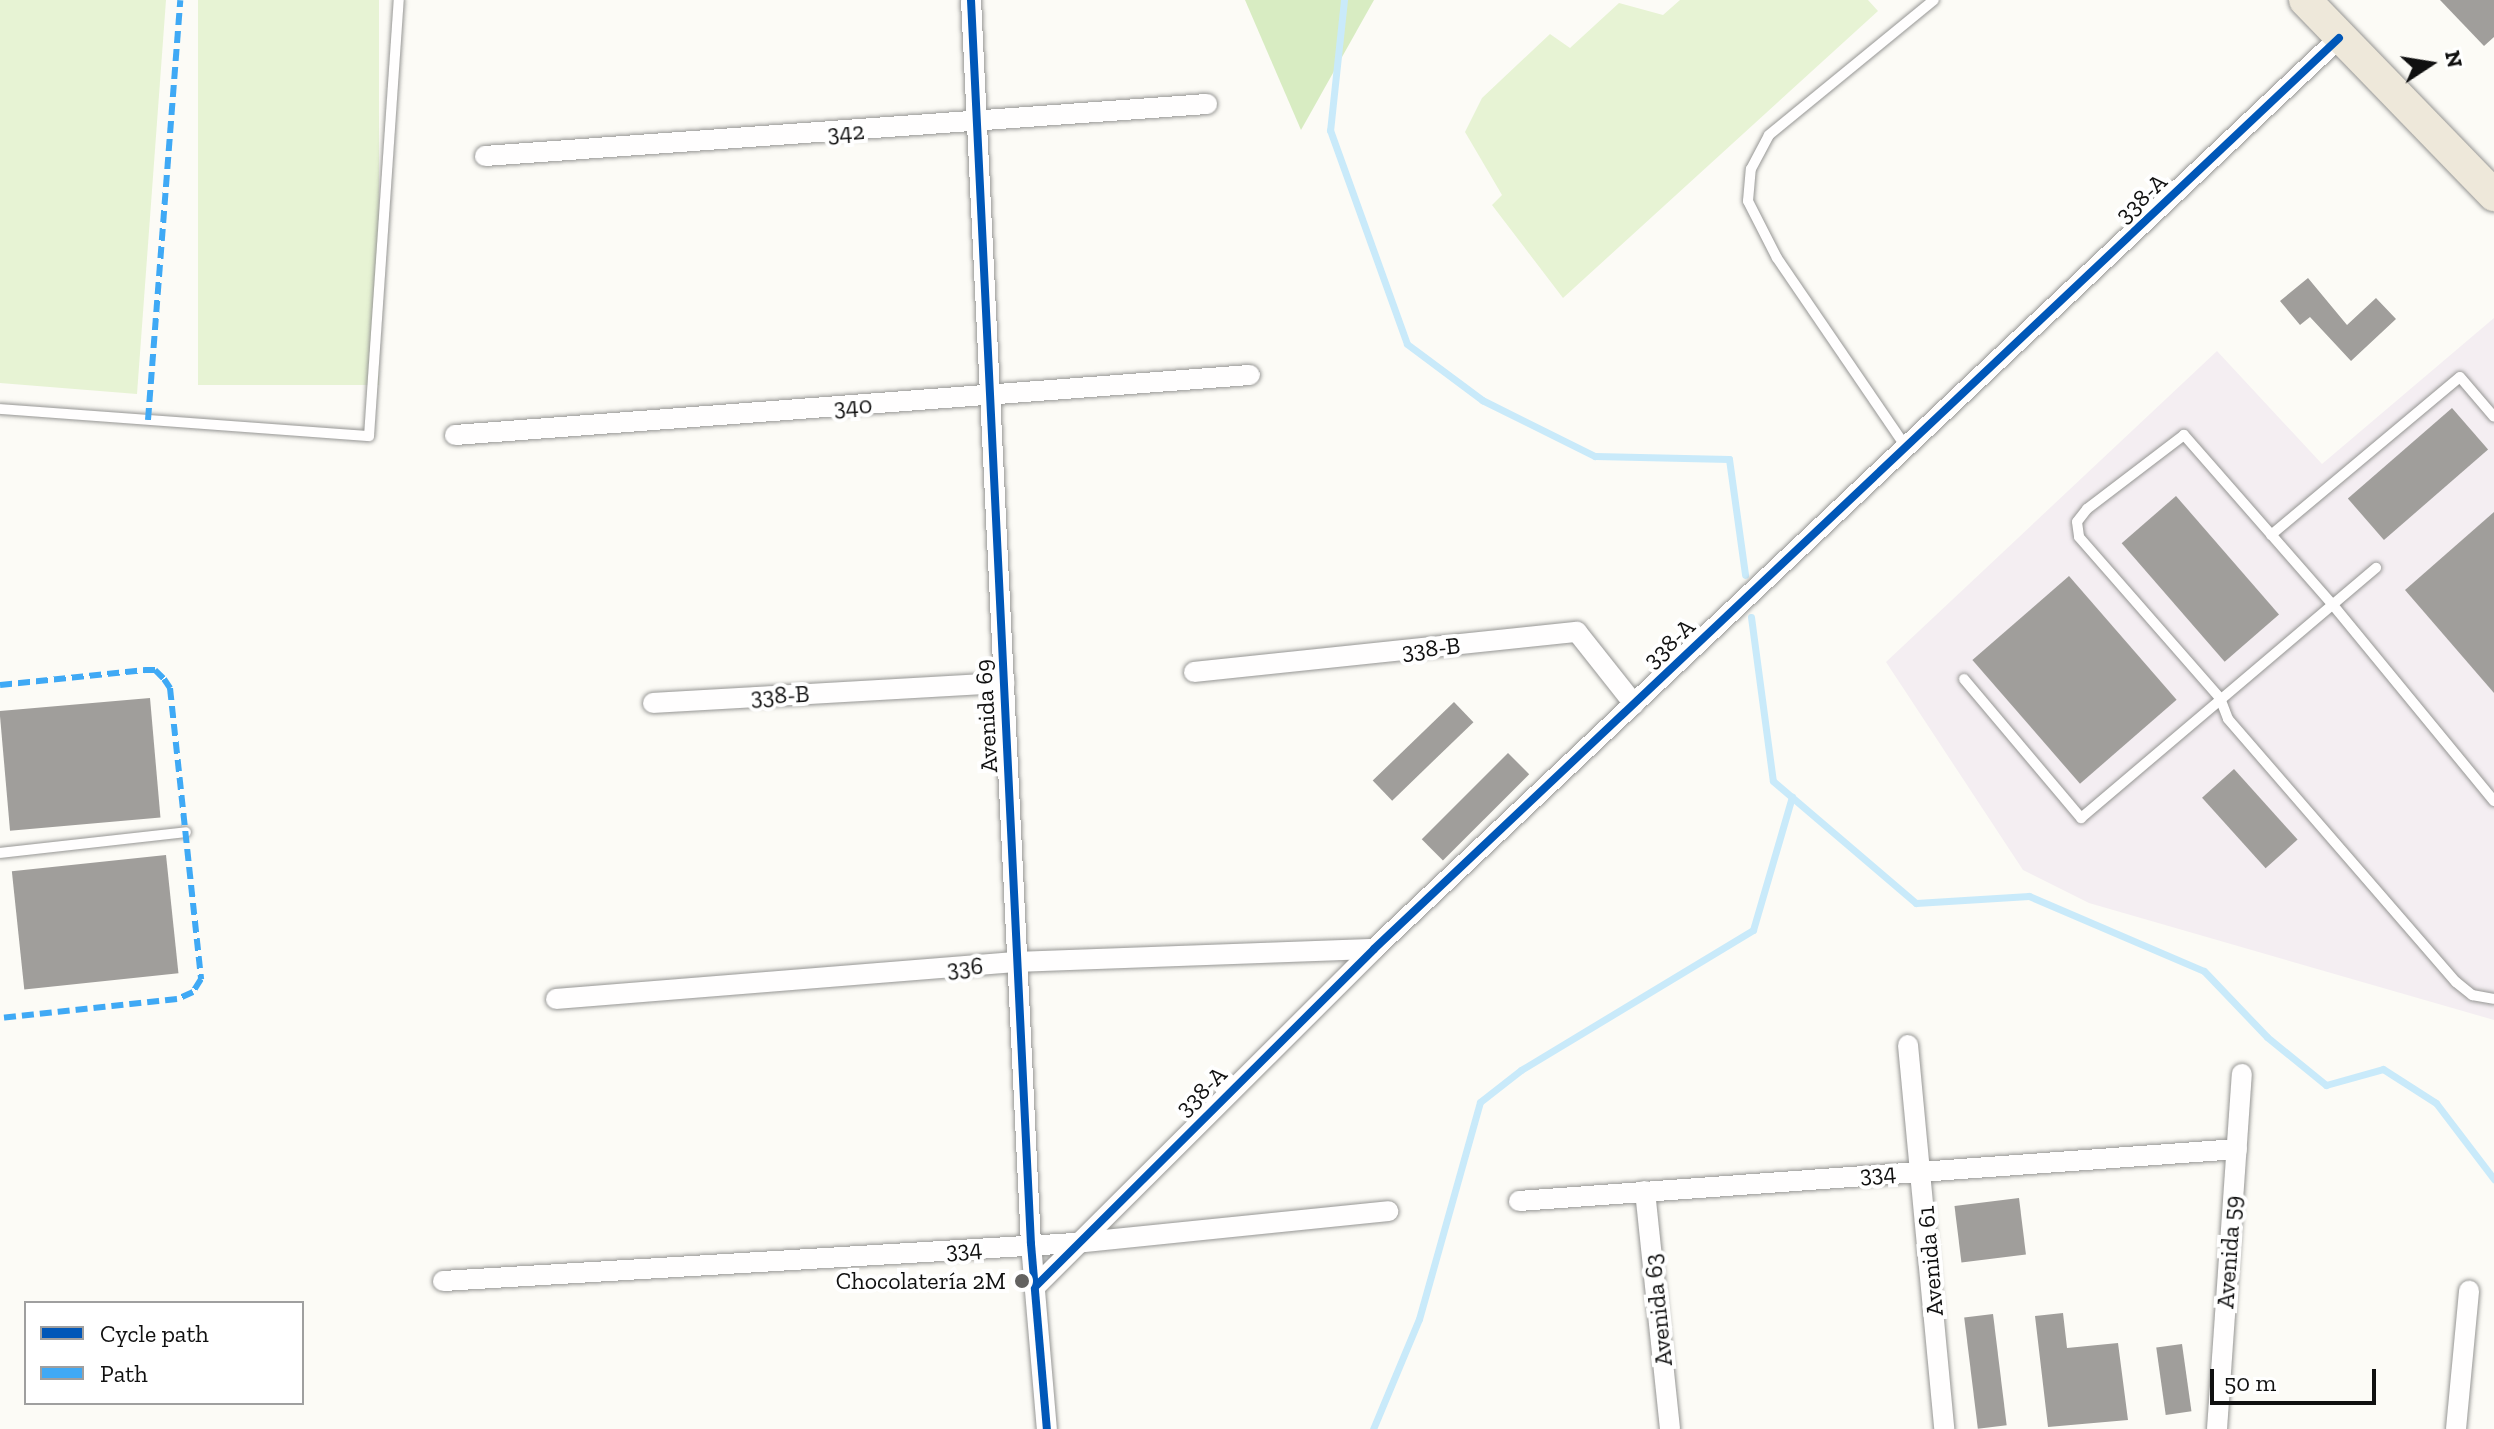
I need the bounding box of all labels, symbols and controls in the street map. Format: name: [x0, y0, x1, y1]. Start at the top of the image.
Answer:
north arrow: [2390, 24, 2470, 104]
text: N: [2439, 48, 2469, 70]
street label: 342: [827, 116, 865, 148]
street label: 338-A: [2109, 167, 2173, 229]
street label: 340: [833, 390, 873, 422]
street label: 338-A: [1637, 612, 1701, 674]
street label: 338-B: [1400, 631, 1462, 665]
street label: Avenida 69: [969, 658, 1003, 774]
street label: 338-B: [750, 679, 810, 711]
street label: 336: [946, 951, 984, 983]
street label: 338-A: [1170, 1060, 1232, 1122]
street label: 334: [1859, 1157, 1897, 1189]
street label: Avenida 59: [2211, 1195, 2247, 1309]
street label: Avenida 61: [1911, 1205, 1949, 1317]
street label: 334: [945, 1233, 983, 1265]
street label: Avenida 63: [1638, 1252, 1678, 1368]
place label: Chocolatería 2M: [836, 1267, 1006, 1295]
marker: Chocolatería 2M: [1013, 1272, 1031, 1290]
legend: [24, 1301, 304, 1405]
text: Cycle path: [100, 1319, 209, 1348]
scale bar: [2214, 1353, 2380, 1403]
text: Path: [100, 1359, 148, 1388]
text: 50 m: [2224, 1368, 2276, 1397]

